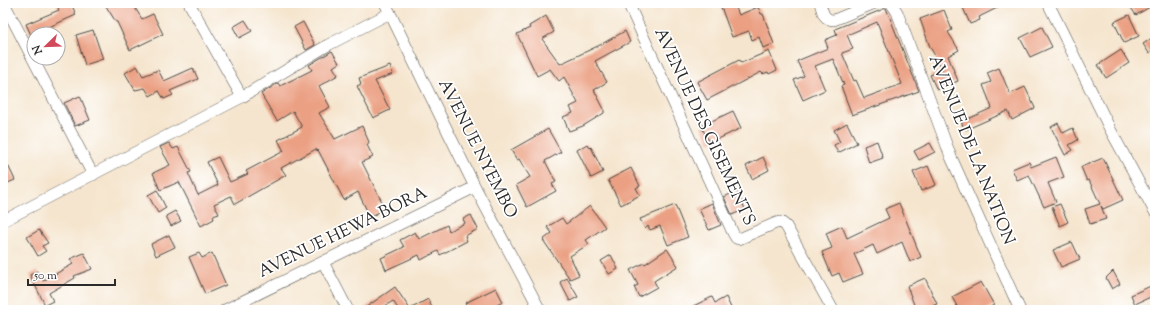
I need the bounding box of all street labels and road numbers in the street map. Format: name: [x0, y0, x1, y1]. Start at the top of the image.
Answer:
street label: AVENUE DES GISEMENTS: [648, 24, 760, 230]
street label: AVENUE DE LA NATION: [922, 52, 1020, 248]
street label: AVENUE NYEMBO: [431, 75, 523, 223]
street label: AVENUE HEWA BORA: [254, 181, 432, 284]

